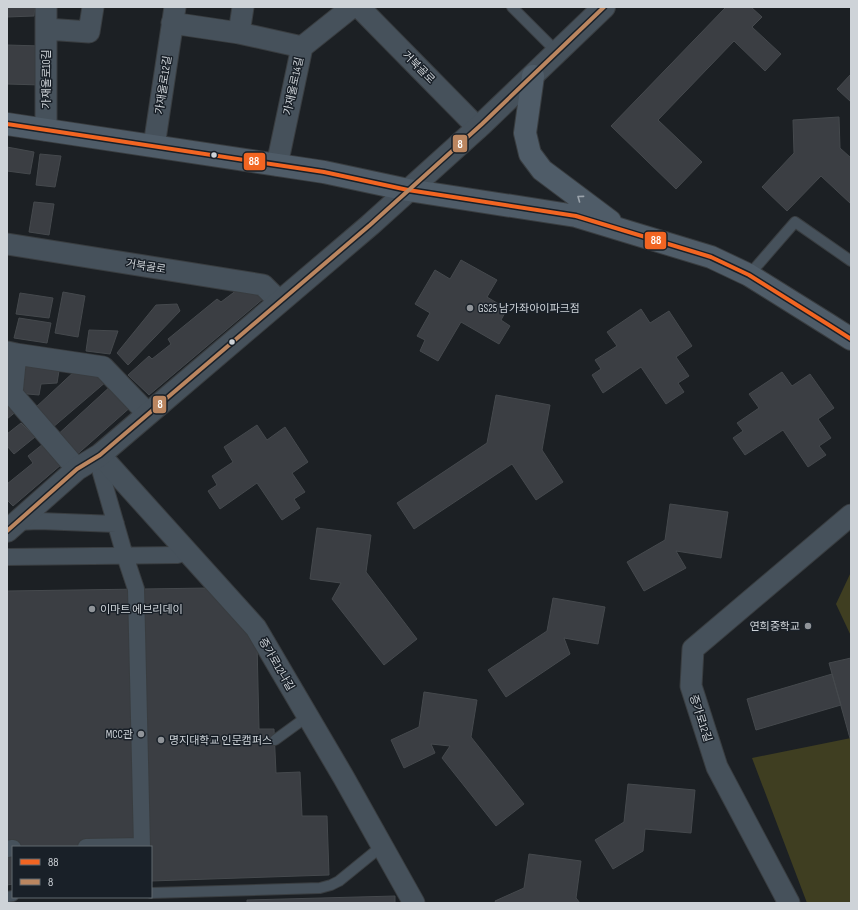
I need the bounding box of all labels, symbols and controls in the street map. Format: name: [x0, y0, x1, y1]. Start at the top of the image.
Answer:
street label: 거북골로: [400, 48, 438, 86]
street label: 가재울로10길: [40, 49, 53, 109]
street label: 가재울로12길: [153, 55, 174, 115]
street label: 가재울로14길: [281, 56, 306, 116]
line badge: 8: [452, 134, 468, 153]
text: 8: [457, 138, 463, 151]
unlabelled marker: [209, 150, 219, 160]
line badge: 88: [243, 152, 266, 171]
text: 88: [249, 155, 259, 168]
one-way arrow: [577, 196, 584, 203]
line badge: 88: [644, 231, 667, 250]
text: 88: [651, 234, 661, 247]
street label: 거북골로: [125, 257, 167, 276]
place label: GS25 남가좌아이파크점: [478, 302, 580, 315]
marker: GS25 남가좌아이파크점: [465, 303, 475, 313]
unlabelled marker: [227, 337, 237, 347]
line badge: 8: [152, 395, 167, 414]
text: 8: [157, 398, 163, 411]
place label: 이마트 에브리데이: [100, 603, 183, 616]
marker: 이마트 에브리데이: [87, 604, 97, 614]
place label: 연희중학교: [749, 620, 800, 633]
marker: 연희중학교: [803, 621, 813, 631]
street label: 증가로12나길: [256, 635, 297, 693]
street label: 증가로12길: [687, 693, 714, 743]
place label: MCC관: [106, 728, 133, 741]
marker: MCC관: [136, 729, 146, 739]
place label: 명지대학교 인문캠퍼스: [169, 734, 272, 747]
marker: 명지대학교 인문캠퍼스: [156, 735, 166, 745]
legend: [12, 846, 152, 898]
text: 88: [48, 855, 59, 870]
text: 8: [48, 875, 53, 890]

